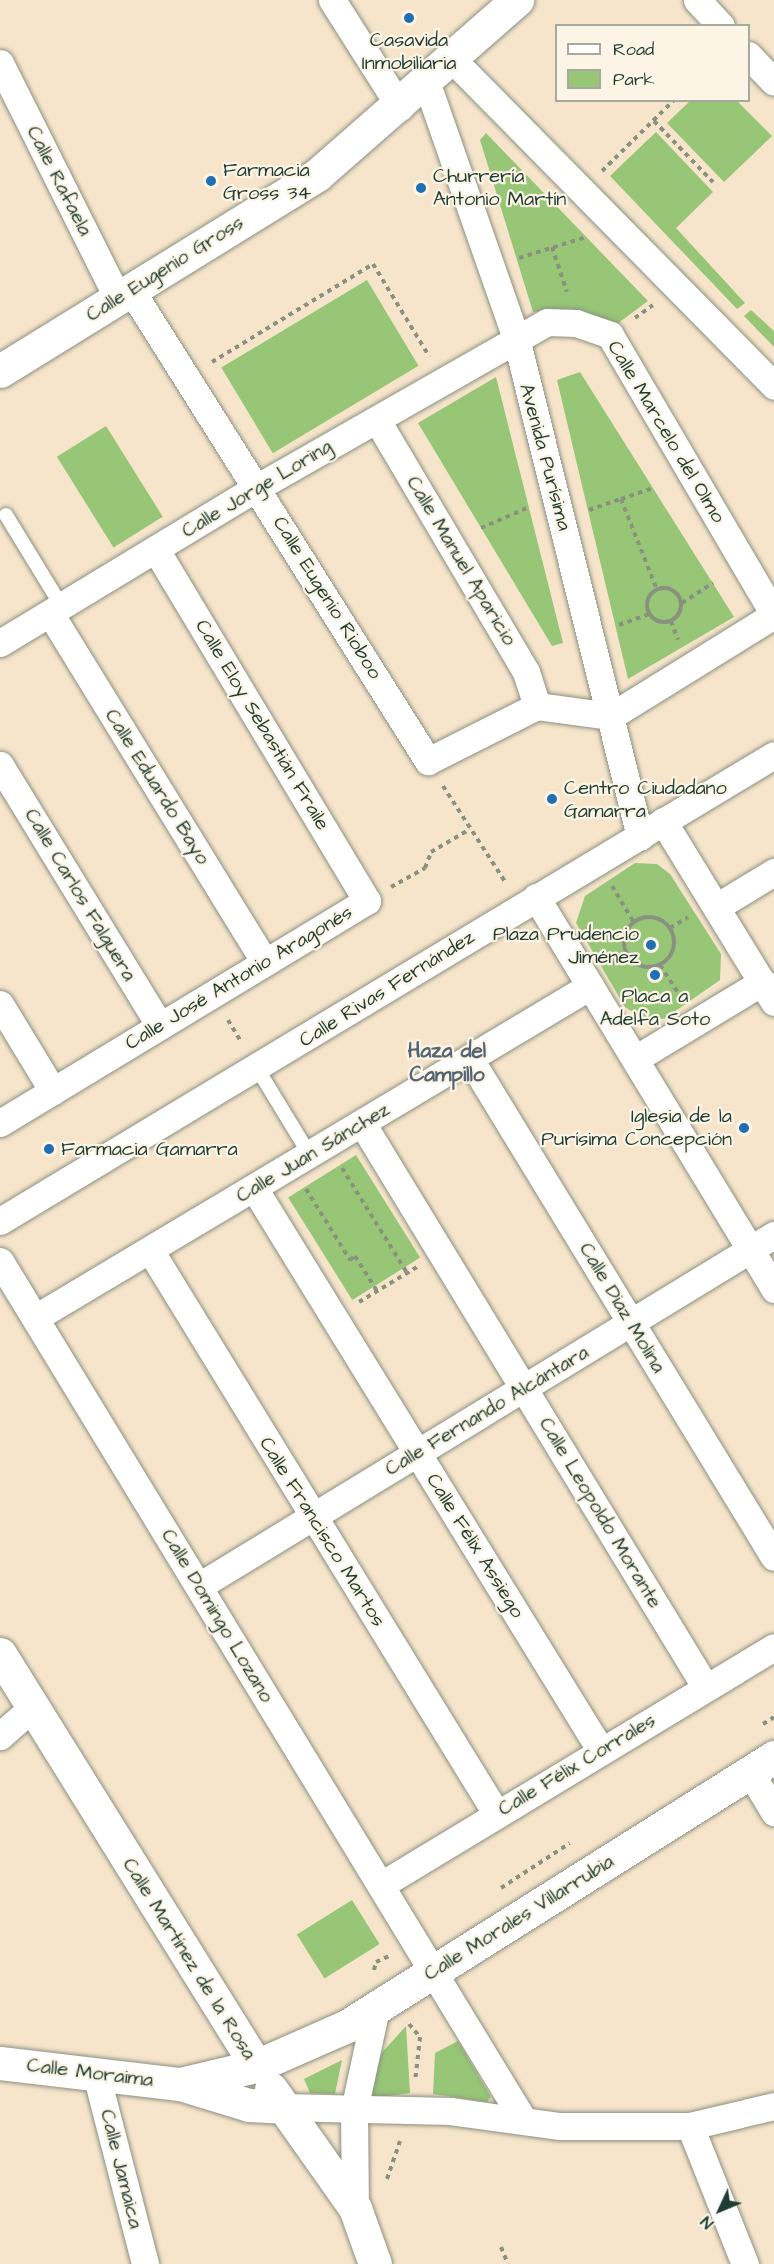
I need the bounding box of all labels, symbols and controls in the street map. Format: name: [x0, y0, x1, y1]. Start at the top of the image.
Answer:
marker: Casavida Inmobiliaria: [402, 11, 416, 25]
legend: [555, 24, 750, 102]
place label: Casavida Inmobiliaria: [362, 28, 456, 75]
text: Road: [613, 37, 654, 62]
text: Park: [613, 67, 655, 92]
street label: Calle Rafaela: [21, 122, 97, 240]
place label: Farmacia Gross 34: [223, 158, 311, 205]
place label: Churrería Antonio Martín: [433, 164, 566, 211]
marker: Farmacia Gross 34: [204, 174, 218, 188]
marker: Churrería Antonio Martín: [414, 181, 428, 195]
street label: Calle Eugenio Gross: [82, 211, 248, 327]
street label: Calle Marcelo del Olmo: [602, 336, 730, 528]
street label: Avenida Purísima: [514, 381, 576, 533]
street label: Calle Jorge Loring: [178, 435, 336, 543]
street label: Calle Manuel Aparicio: [401, 472, 521, 650]
street label: Calle Eugenio Rioboo: [267, 512, 387, 684]
street label: Calle Eloy Sebastián Fraile: [190, 615, 334, 835]
street label: Calle Eduardo Bayo: [99, 705, 215, 869]
place label: Centro Ciudadano Gamarra: [564, 776, 727, 823]
marker: Centro Ciudadano Gamarra: [545, 792, 559, 806]
street label: Calle Carlos Falguera: [19, 804, 141, 986]
street label: Calle José Antonio Aragonés: [121, 900, 357, 1056]
place label: Plaza Prudencio Jiménez: [493, 922, 639, 969]
street label: Calle Rivas Fernández: [295, 925, 479, 1053]
marker: Plaza Prudencio Jiménez: [644, 938, 658, 952]
marker: Placa a Adelfa Soto: [648, 968, 662, 982]
place label: Placa a Adelfa Soto: [600, 984, 710, 1031]
district label: Haza del Campillo: [408, 1038, 486, 1088]
street label: Calle Juan Sánchez: [232, 1098, 394, 1208]
place label: Iglesia de la Purísima Concepción: [541, 1104, 732, 1151]
marker: Iglesia de la Purísima Concepción: [737, 1121, 751, 1135]
place label: Farmacia Gamarra: [61, 1137, 238, 1161]
marker: Farmacia Gamarra: [42, 1142, 56, 1156]
street label: Calle Diaz Molina: [574, 1239, 670, 1377]
street label: Calle Fernando Alcántara: [381, 1341, 593, 1481]
street label: Calle Leopoldo Morante: [533, 1413, 667, 1613]
street label: Calle Francisco Martos: [254, 1433, 390, 1631]
street label: Calle Félix Assiego: [421, 1469, 529, 1623]
street label: Calle Domingo Lozano: [156, 1525, 278, 1707]
street label: Calle Félix Corrales: [494, 1709, 660, 1821]
street label: Calle Morales Villarrubia: [420, 1850, 618, 1986]
street label: Calle Martínez de la Rosa: [117, 1854, 261, 2064]
street label: Calle Moraima: [25, 2053, 155, 2093]
street label: Calle Jamaica: [95, 2107, 147, 2231]
north arrow: [690, 2180, 750, 2240]
text: N: [696, 2211, 718, 2234]

